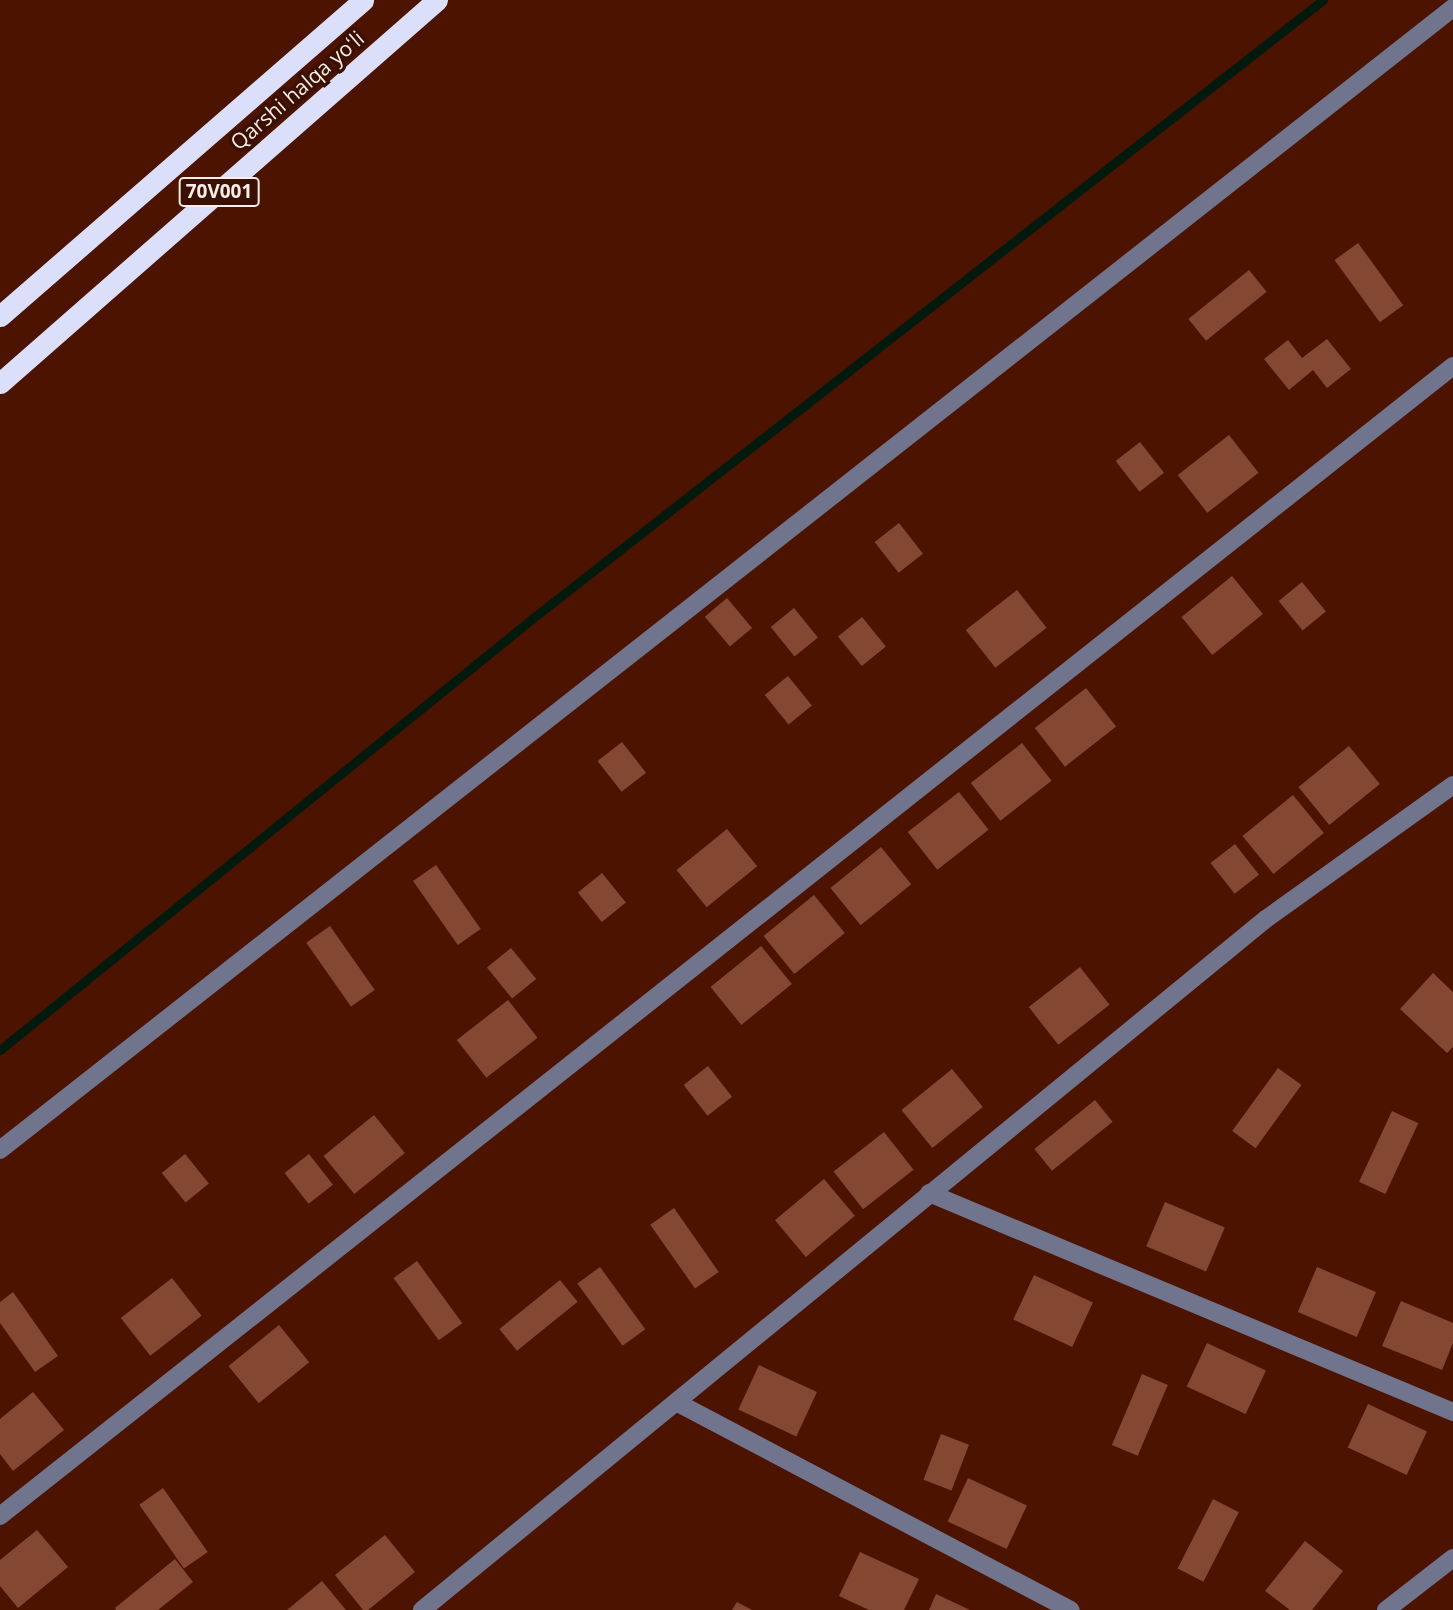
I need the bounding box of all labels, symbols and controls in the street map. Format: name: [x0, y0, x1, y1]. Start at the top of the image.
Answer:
street label: Qarshi halqa yoʻli: [225, 25, 369, 155]
road number: 70V001: [177, 176, 261, 208]

